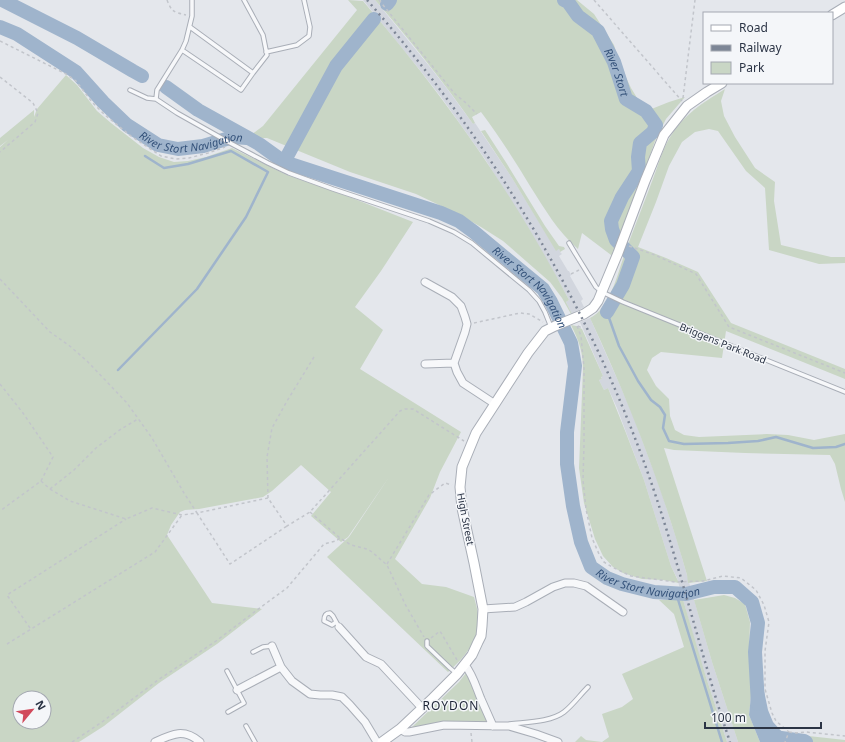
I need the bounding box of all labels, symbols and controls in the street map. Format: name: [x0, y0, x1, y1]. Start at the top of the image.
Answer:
legend: [703, 12, 833, 84]
text: Road: [739, 19, 768, 36]
text: Railway: [739, 39, 783, 56]
water label: River Stort: [601, 45, 633, 98]
text: Park: [739, 59, 765, 76]
water label: River Stort Navigation: [137, 127, 243, 156]
water label: River Stort Navigation: [490, 242, 571, 331]
street label: Briggens Park Road: [678, 319, 768, 367]
street label: High Street: [454, 492, 478, 547]
water label: River Stort Navigation: [593, 565, 701, 601]
north arrow: [12, 690, 52, 730]
text: N: [32, 697, 50, 712]
district label: ROYDON: [423, 697, 479, 714]
scale bar: [705, 704, 821, 730]
text: 100 m: [711, 709, 746, 726]

